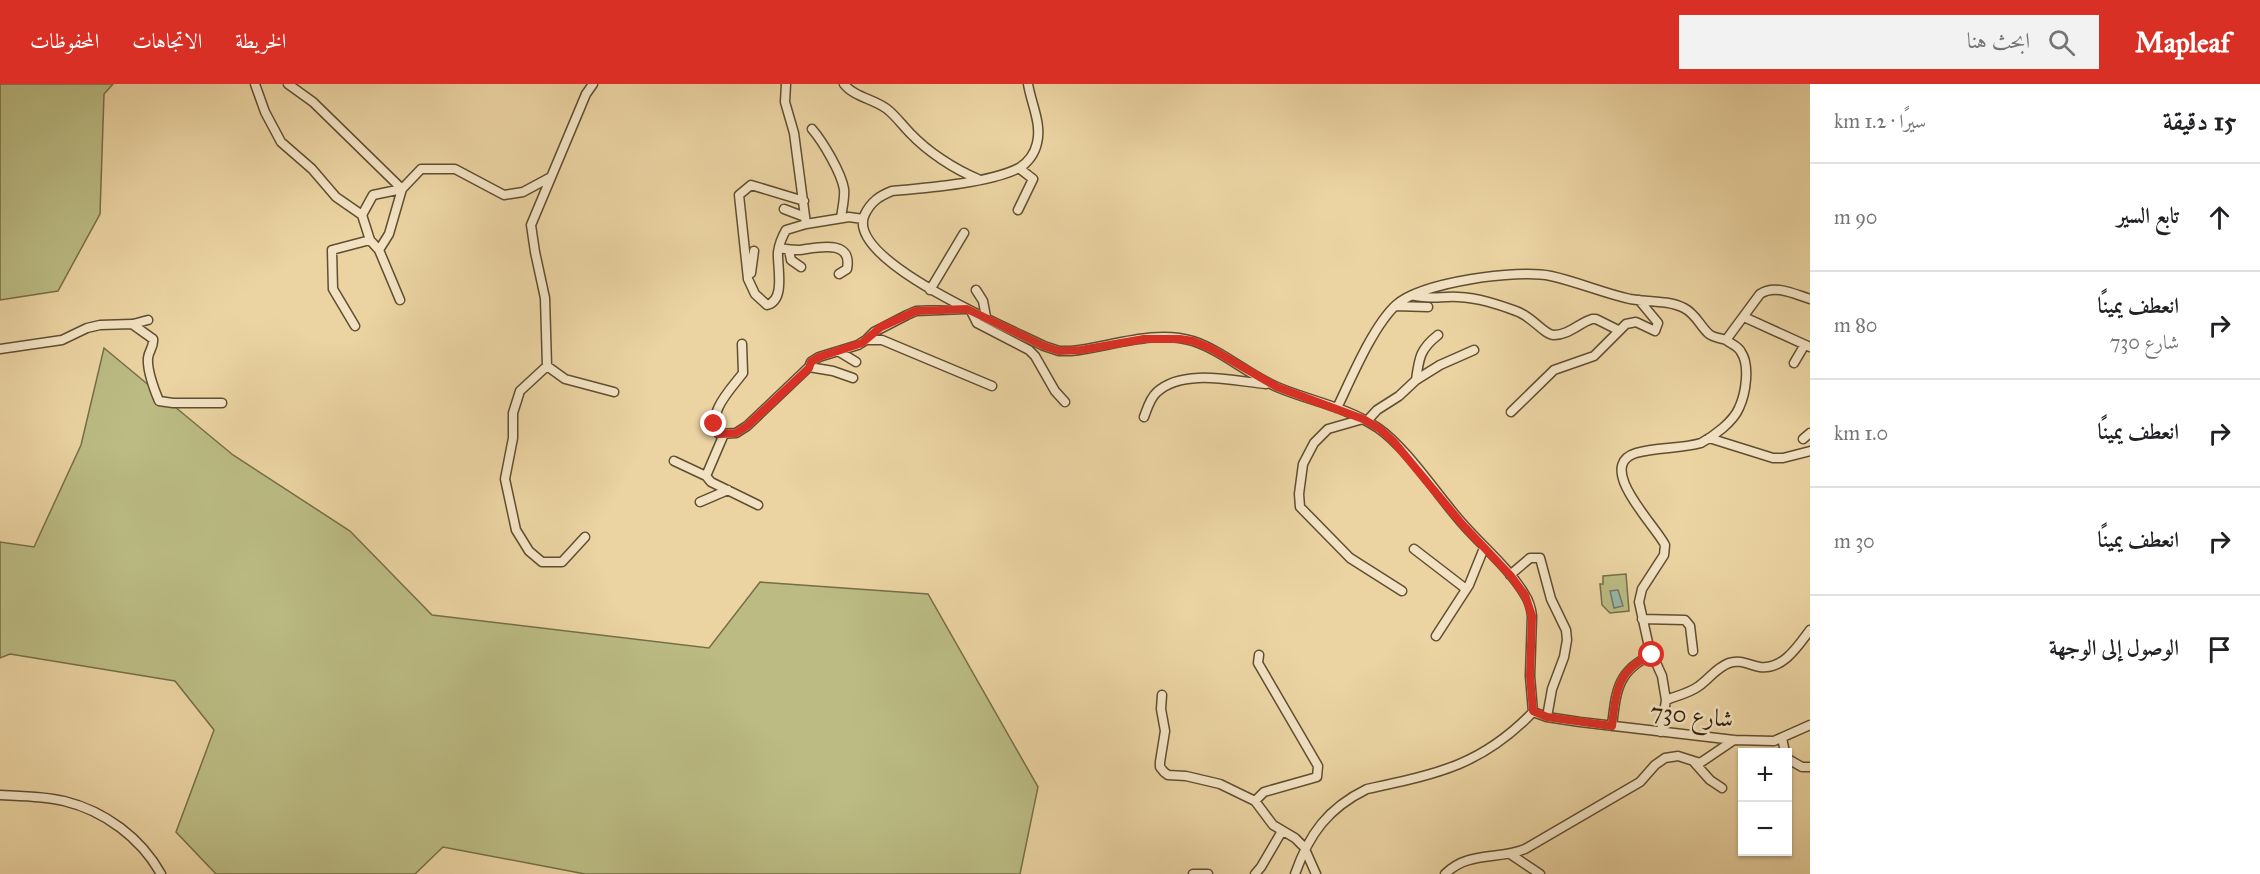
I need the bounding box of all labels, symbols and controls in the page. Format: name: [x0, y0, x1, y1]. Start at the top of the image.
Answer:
search box: [1679, 15, 2099, 69]
text: Mapleaf: [2135, 25, 2230, 60]
icon: search: [2045, 26, 2078, 59]
text: ابحث هنا: [1967, 27, 2030, 54]
text: المحفوظات: [30, 28, 99, 54]
text: الاتجاهات: [132, 28, 202, 54]
text: الخريطة: [235, 28, 286, 54]
text: 15 دقيقة: [2163, 105, 2236, 137]
text: سيرًا · 1.2 km: [1834, 109, 1926, 133]
icon: ahead: [2203, 201, 2236, 234]
text: تابع السير: [2117, 202, 2179, 229]
text: 90 m: [1834, 205, 1878, 229]
text: انعطف يمينًا: [2098, 292, 2179, 319]
icon: right: [2203, 309, 2236, 342]
text: 80 m: [1834, 313, 1877, 337]
text: شارع 730: [2110, 330, 2179, 354]
route end: [700, 410, 726, 436]
icon: right: [2203, 417, 2236, 450]
text: انعطف يمينًا: [2098, 418, 2179, 445]
text: 1.0 km: [1834, 421, 1888, 445]
icon: right: [2203, 525, 2236, 558]
text: انعطف يمينًا: [2098, 526, 2179, 553]
text: 30 m: [1834, 529, 1875, 553]
icon: arrive: [2203, 633, 2236, 666]
text: الوصول إلى الوجهة: [2049, 634, 2179, 661]
route start: [1638, 641, 1664, 667]
street label: شارع 730: [1649, 696, 1735, 739]
map controls: [1738, 748, 1792, 856]
button: +: [1738, 748, 1792, 802]
button: −: [1738, 802, 1792, 856]

